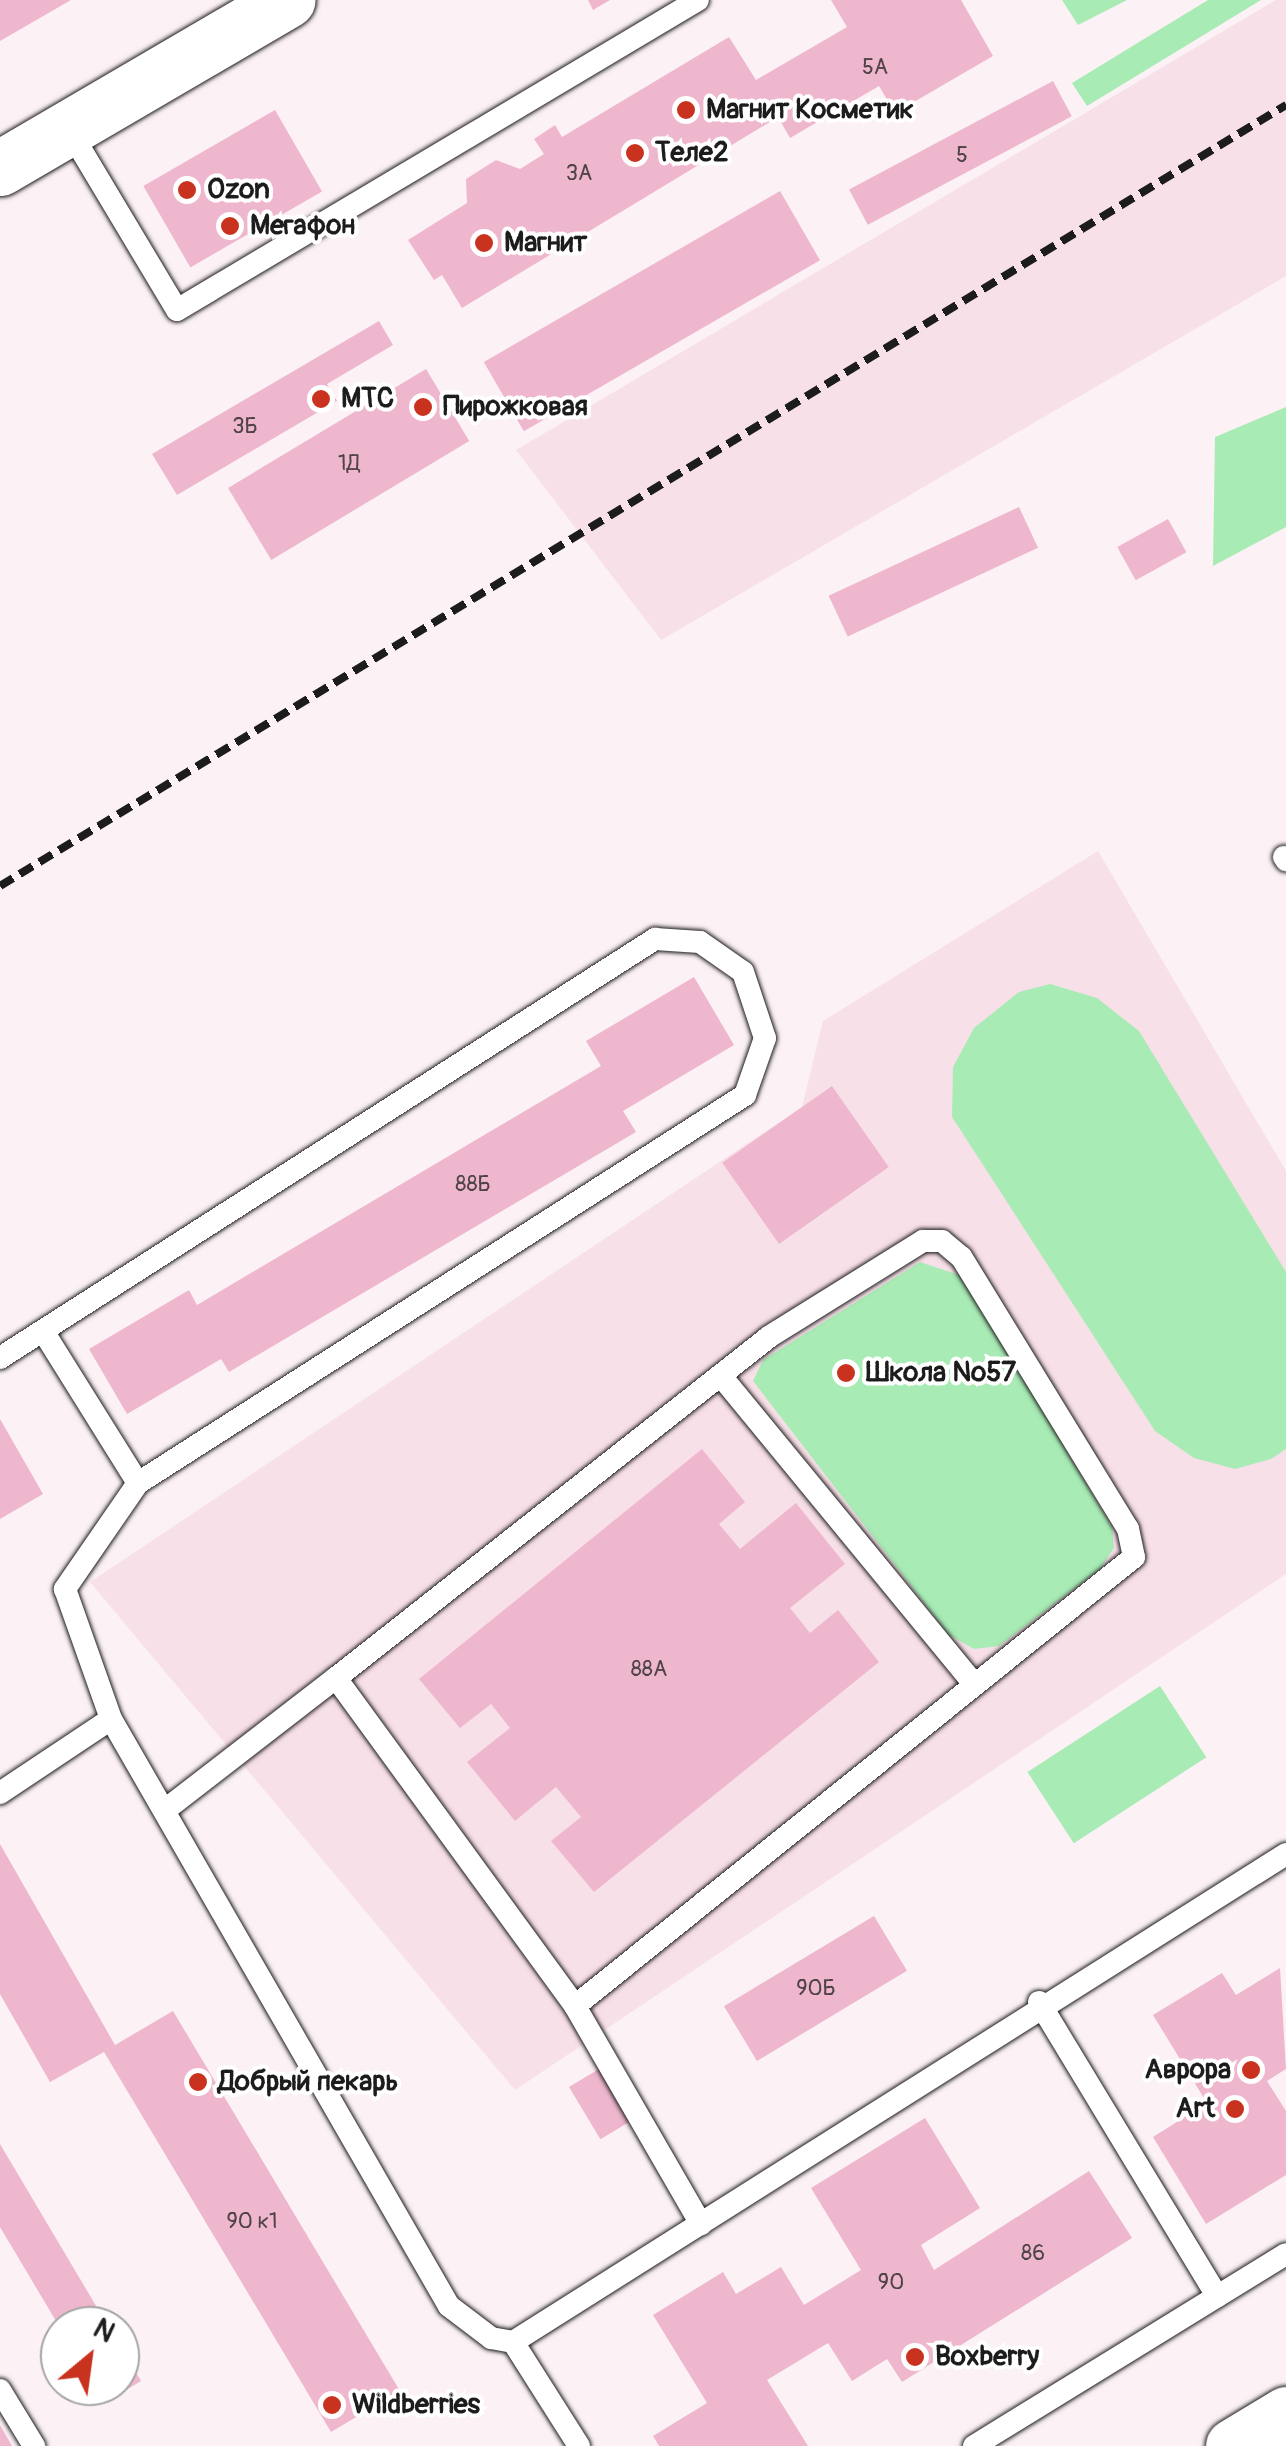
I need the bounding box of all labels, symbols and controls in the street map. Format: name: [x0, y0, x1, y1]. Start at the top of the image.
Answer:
house number: 5А: [862, 55, 888, 81]
place label: Магнит Косметик: [706, 93, 914, 127]
marker: Магнит Косметик: [675, 99, 697, 121]
place label: Теле2: [655, 136, 729, 170]
marker: Теле2: [624, 142, 646, 164]
house number: 5: [956, 143, 968, 169]
house number: 3А: [566, 161, 592, 187]
place label: Ozon: [207, 173, 270, 207]
marker: Ozon: [176, 179, 198, 201]
place label: Мегафон: [250, 209, 355, 243]
marker: Мегафон: [219, 215, 241, 237]
place label: Магнит: [504, 226, 587, 260]
marker: Магнит: [473, 232, 495, 254]
place label: МТС: [341, 382, 394, 416]
marker: МТС: [310, 388, 332, 410]
place label: Пирожковая: [443, 390, 588, 424]
marker: Пирожковая: [412, 396, 434, 418]
house number: 3Б: [232, 414, 258, 440]
house number: 1Д: [338, 451, 360, 477]
house number: 88Б: [455, 1172, 491, 1198]
place label: Школа №57: [866, 1356, 1016, 1390]
marker: Школа №57: [835, 1362, 857, 1384]
house number: 88А: [631, 1657, 667, 1683]
house number: 90Б: [796, 1976, 836, 2002]
place label: Аврора: [1145, 2053, 1231, 2087]
marker: Аврора: [1240, 2059, 1262, 2081]
place label: Добрый пекарь: [218, 2065, 398, 2099]
marker: Добрый пекарь: [187, 2071, 209, 2093]
place label: Art: [1176, 2092, 1215, 2126]
marker: Art: [1224, 2098, 1246, 2120]
house number: 90 к1: [226, 2209, 278, 2235]
house number: 86: [1021, 2241, 1045, 2267]
house number: 90: [878, 2270, 904, 2296]
north arrow: [40, 2306, 140, 2406]
text: N: [87, 2311, 121, 2351]
place label: Boxberry: [935, 2340, 1039, 2374]
marker: Boxberry: [904, 2346, 926, 2368]
place label: Wildberries: [352, 2388, 480, 2422]
marker: Wildberries: [321, 2394, 343, 2416]

